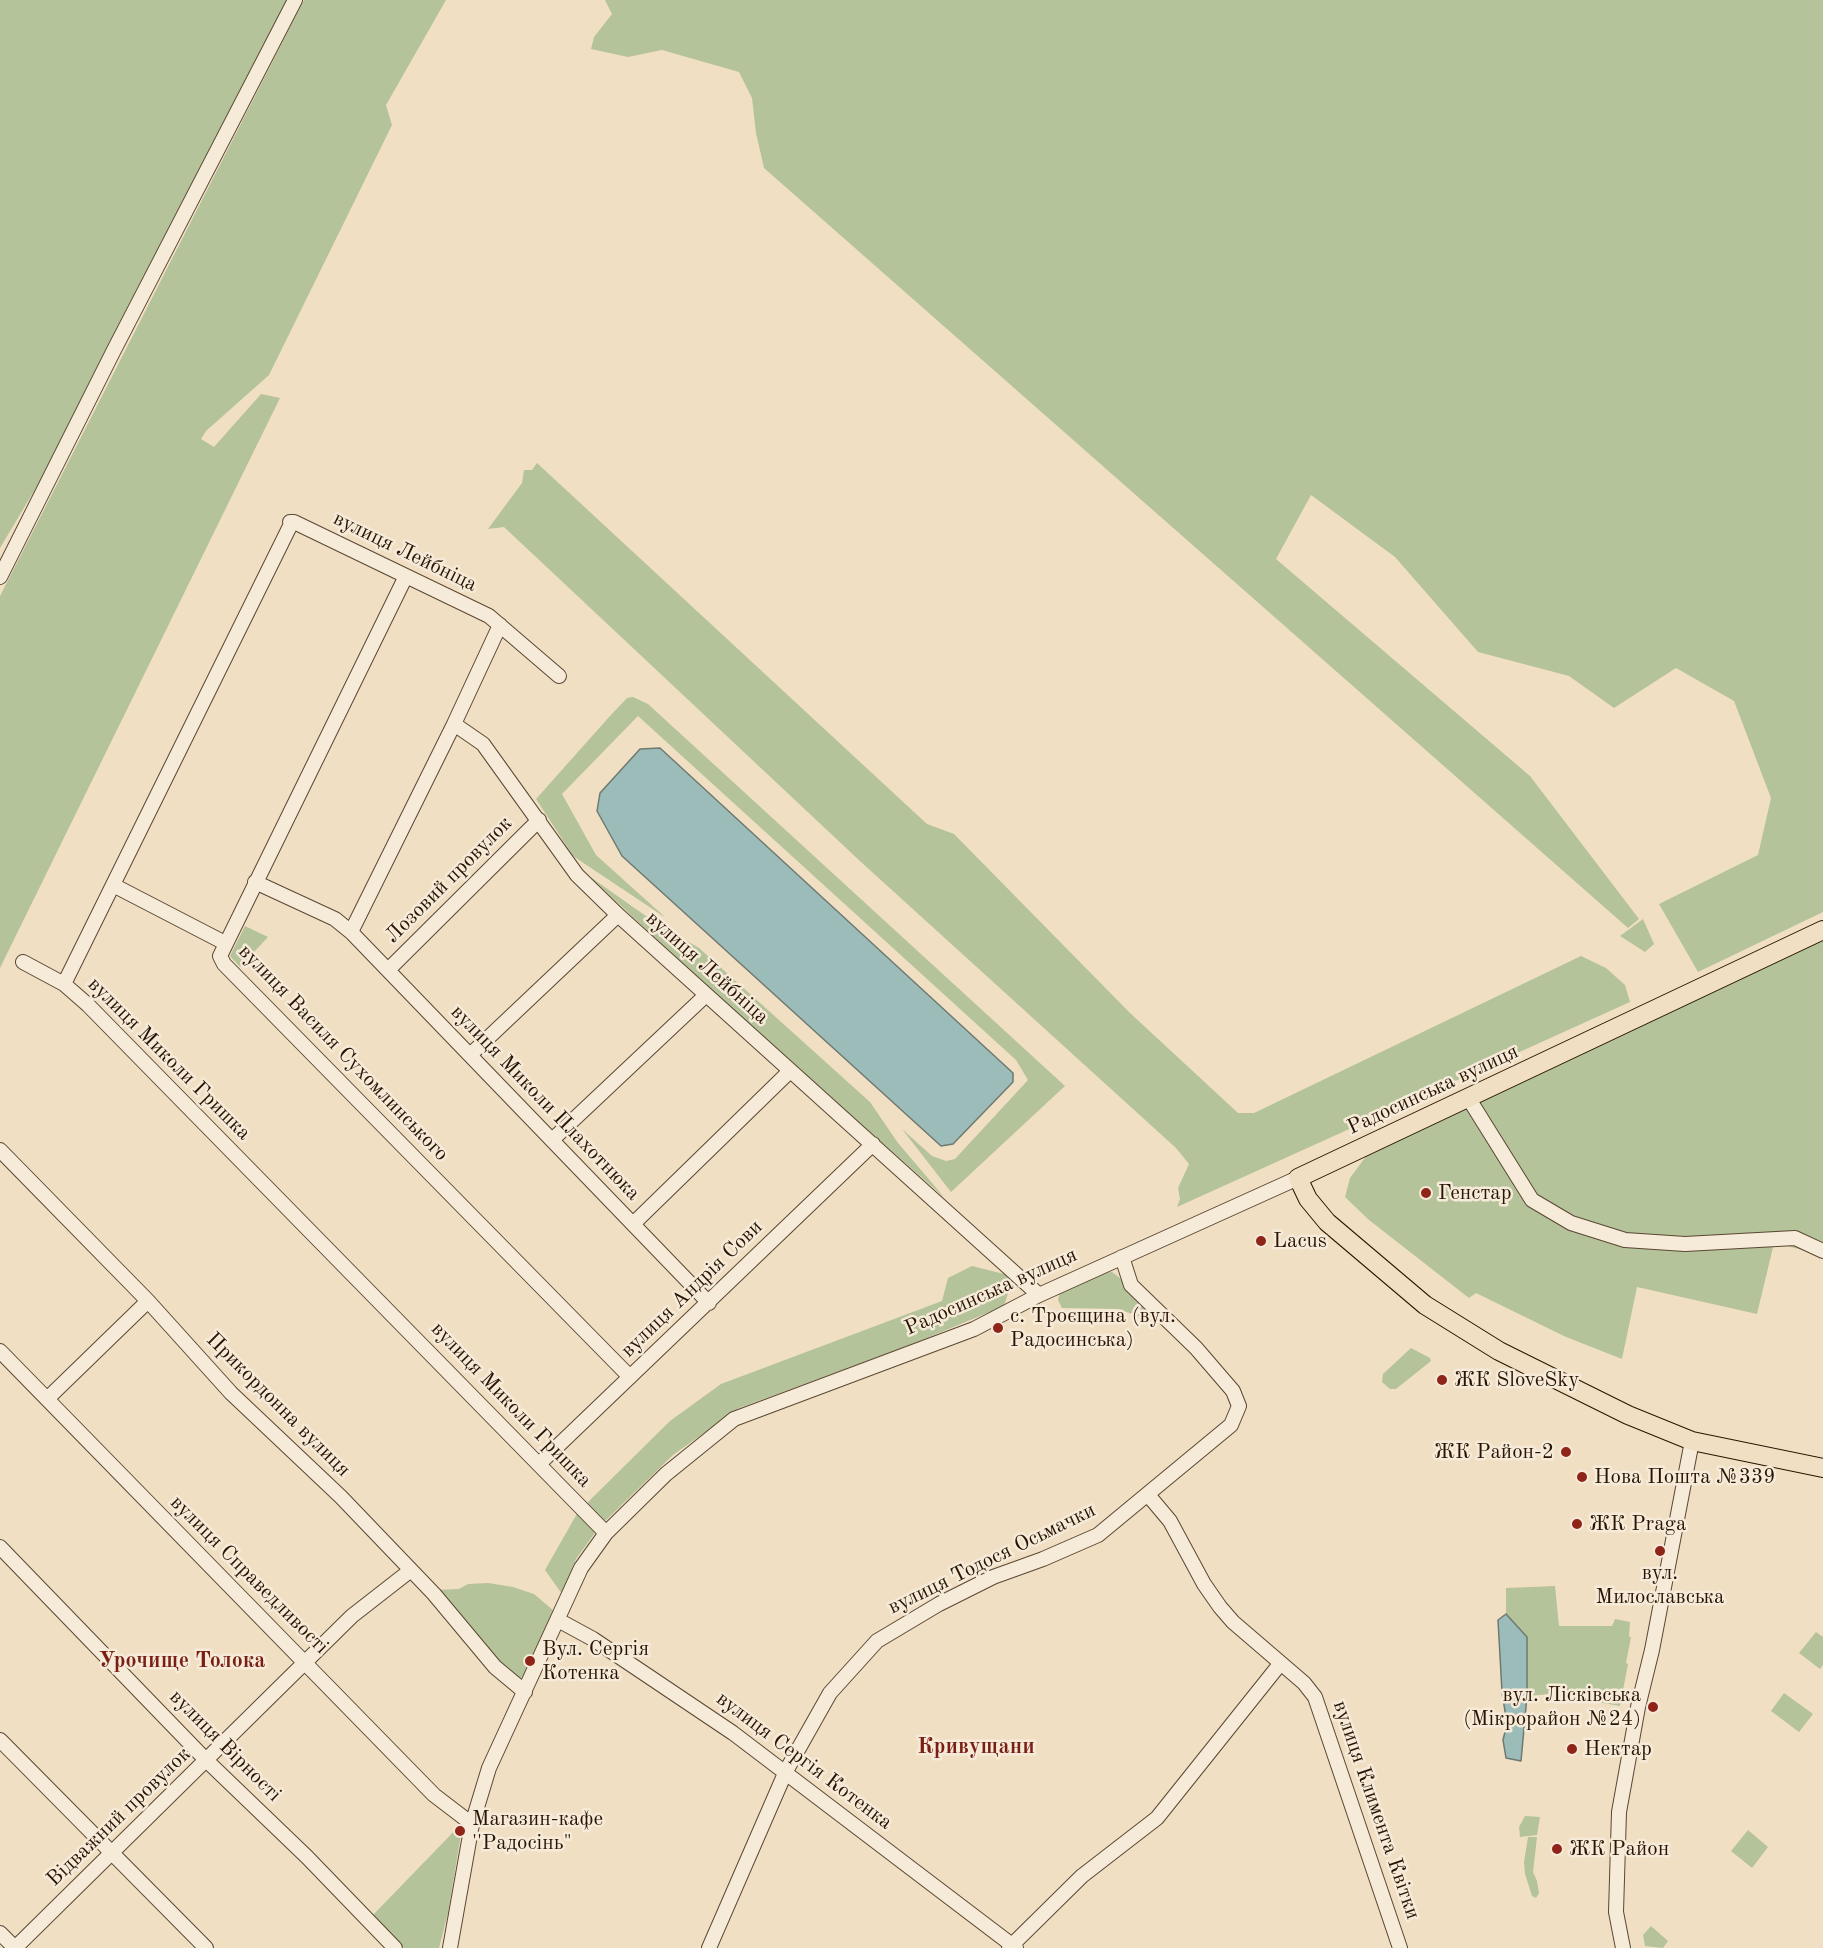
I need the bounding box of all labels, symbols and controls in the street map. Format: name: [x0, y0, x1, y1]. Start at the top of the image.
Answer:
street label: вулиця Лейбніца: [329, 506, 481, 598]
street label: Лозовий провулок: [380, 811, 518, 949]
street label: вулиця Лейбніца: [640, 906, 774, 1030]
street label: вулиця Василя Сухомлинського: [233, 939, 453, 1167]
street label: вулиця Миколи Гришка: [82, 972, 256, 1146]
street label: вулиця Миколи Плахотнюка: [445, 1000, 645, 1206]
street label: Радосинська вулиця: [1343, 1039, 1523, 1141]
place label: Генстар: [1438, 1180, 1512, 1206]
marker: Генстар: [1419, 1186, 1433, 1200]
street label: вулиця Андрія Сови: [616, 1215, 768, 1363]
place label: Lacus: [1273, 1228, 1327, 1254]
marker: Lacus: [1254, 1234, 1268, 1248]
street label: Радосинська вулиця: [901, 1243, 1081, 1341]
place label: с. Троєщина (вул. Радосинська): [1010, 1303, 1176, 1353]
street label: вулиця Миколи Гришка: [425, 1317, 597, 1493]
marker: с. Троєщина (вул. Радосинська): [991, 1321, 1005, 1335]
street label: Прикордонна вулиця: [200, 1327, 356, 1483]
place label: ЖК SloveSky: [1454, 1367, 1579, 1393]
marker: ЖК SloveSky: [1435, 1373, 1449, 1387]
place label: ЖК Район-2: [1434, 1439, 1554, 1465]
marker: ЖК Район-2: [1559, 1445, 1573, 1459]
place label: Нова Пошта №339: [1594, 1464, 1775, 1490]
marker: Нова Пошта №339: [1575, 1470, 1589, 1484]
street label: вулиця Справедливості: [164, 1490, 334, 1660]
street label: вулиця Тодося Осьмачки: [884, 1498, 1100, 1620]
place label: ЖК Praga: [1589, 1511, 1686, 1537]
marker: ЖК Praga: [1570, 1517, 1584, 1531]
marker: вул. Милославська: [1653, 1544, 1667, 1558]
place label: вул. Милославська: [1596, 1560, 1724, 1610]
place label: Вул. Сергія Котенка: [542, 1636, 649, 1686]
district label: Урочище Толока: [98, 1648, 266, 1674]
marker: Вул. Сергія Котенка: [523, 1654, 537, 1668]
place label: вул. Лісківська (Мікрорайон №24): [1463, 1682, 1641, 1732]
street label: вулиця Вірності: [164, 1685, 286, 1807]
street label: вулиця Сергія Котенка: [711, 1686, 897, 1836]
street label: вулиця Климента Квітки: [1327, 1697, 1425, 1923]
marker: вул. Лісківська (Мікрорайон №24): [1646, 1700, 1660, 1714]
district label: Кривущани: [917, 1734, 1035, 1760]
place label: Нектар: [1584, 1736, 1652, 1762]
street label: Відважний провулок: [42, 1742, 196, 1892]
marker: Нектар: [1565, 1742, 1579, 1756]
place label: Магазин-кафе ''Радосінь": [472, 1806, 603, 1856]
marker: Магазин-кафе ''Радосінь": [453, 1824, 467, 1838]
place label: ЖК Район: [1569, 1836, 1669, 1862]
marker: ЖК Район: [1550, 1842, 1564, 1856]

